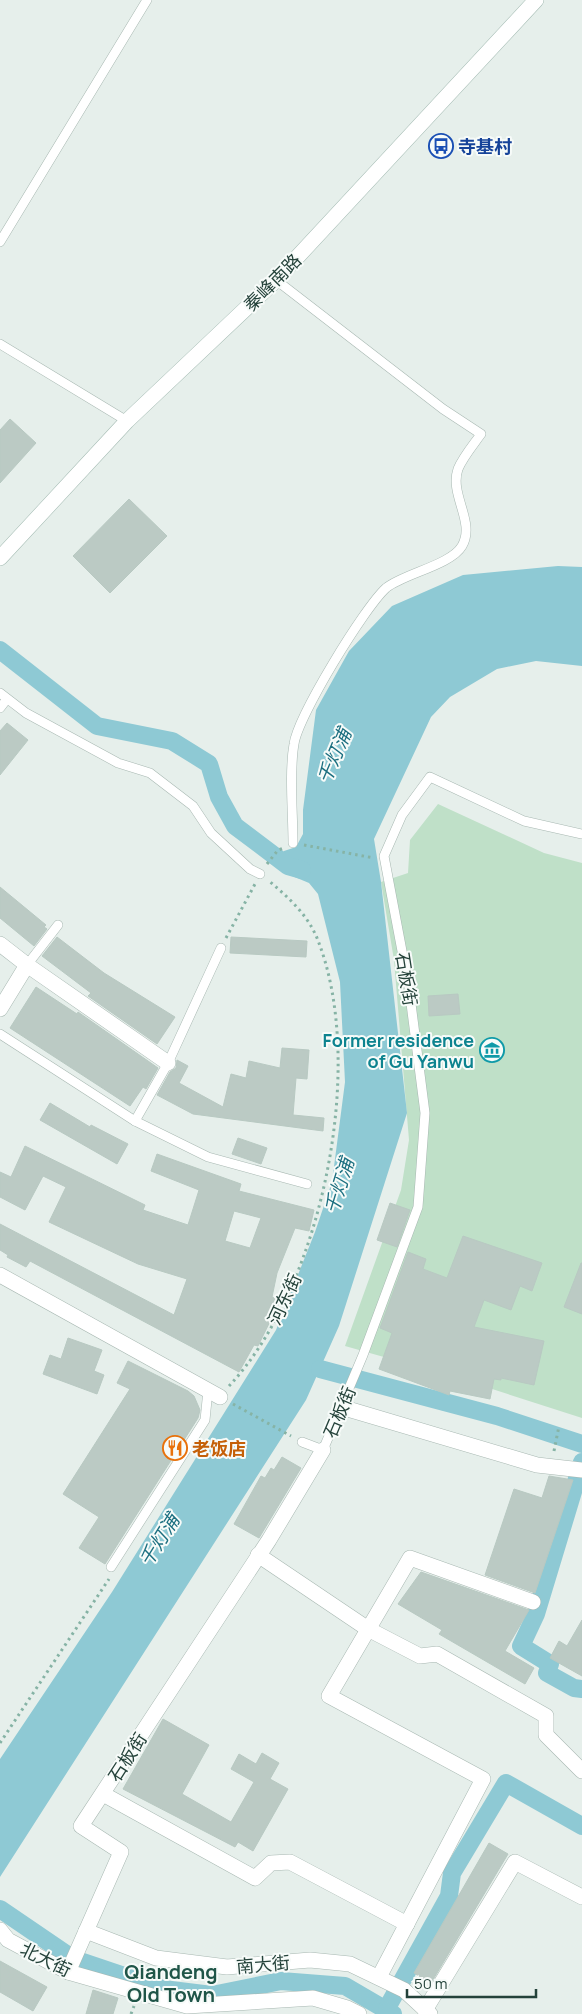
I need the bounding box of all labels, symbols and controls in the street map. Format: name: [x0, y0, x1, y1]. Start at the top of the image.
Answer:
bus stop icon: 寺基村: [428, 133, 454, 159]
place label: 寺基村: [458, 134, 512, 158]
street label: 秦峰南路: [238, 248, 306, 316]
water label: 千灯浦: [311, 722, 358, 787]
street label: 石板街: [391, 950, 423, 1008]
place label: Former residence of Gu Yanwu: [323, 1028, 474, 1073]
museum icon: Former residence of Gu Yanwu: [479, 1037, 505, 1063]
water label: 千灯浦: [318, 1152, 361, 1217]
street label: 河东街: [262, 1269, 306, 1329]
street label: 石板街: [317, 1382, 361, 1442]
restaurant icon: 老饭店: [162, 1435, 188, 1461]
place label: 老饭店: [192, 1436, 246, 1460]
water label: 千灯浦: [133, 1506, 187, 1571]
street label: 石板街: [102, 1728, 152, 1786]
street label: 北大街: [16, 1936, 76, 1982]
street label: 南大街: [235, 1950, 291, 1978]
district label: Qiandeng Old Town: [124, 1958, 218, 2008]
scale bar: [407, 1966, 536, 1998]
text: 50 m: [414, 1973, 448, 1994]

